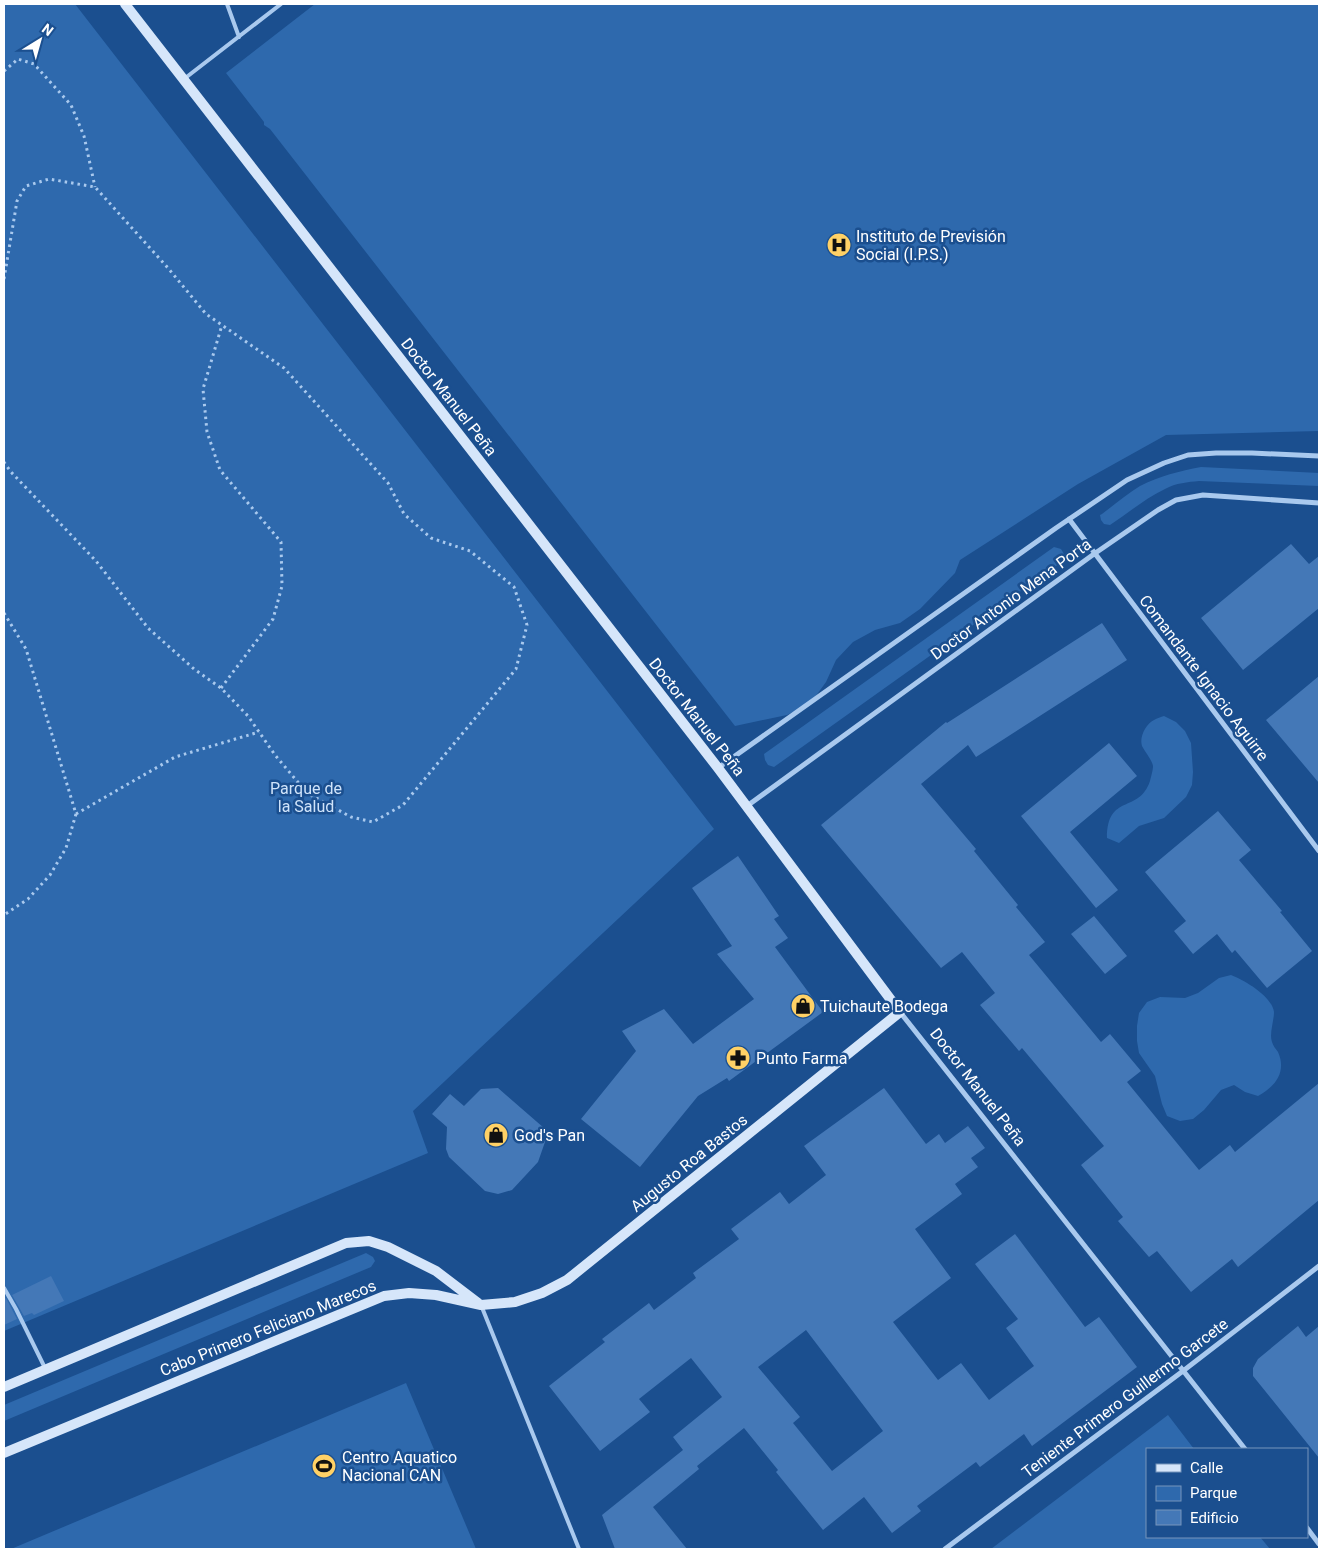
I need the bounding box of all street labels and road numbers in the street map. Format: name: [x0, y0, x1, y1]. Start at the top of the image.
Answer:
street label: Doctor Manuel Peña: [397, 334, 501, 460]
street label: Doctor Antonio Mena Porta: [927, 534, 1095, 664]
street label: Comandante Ignacio Aguirre: [1135, 591, 1273, 765]
street label: Doctor Manuel Peña: [645, 654, 749, 780]
street label: Doctor Manuel Peña: [926, 1024, 1030, 1150]
street label: Augusto Roa Bastos: [627, 1110, 751, 1216]
street label: Cabo Primero Feliciano Marecos: [157, 1276, 379, 1380]
street label: Teniente Primero Guillermo Garcete: [1018, 1314, 1232, 1482]

